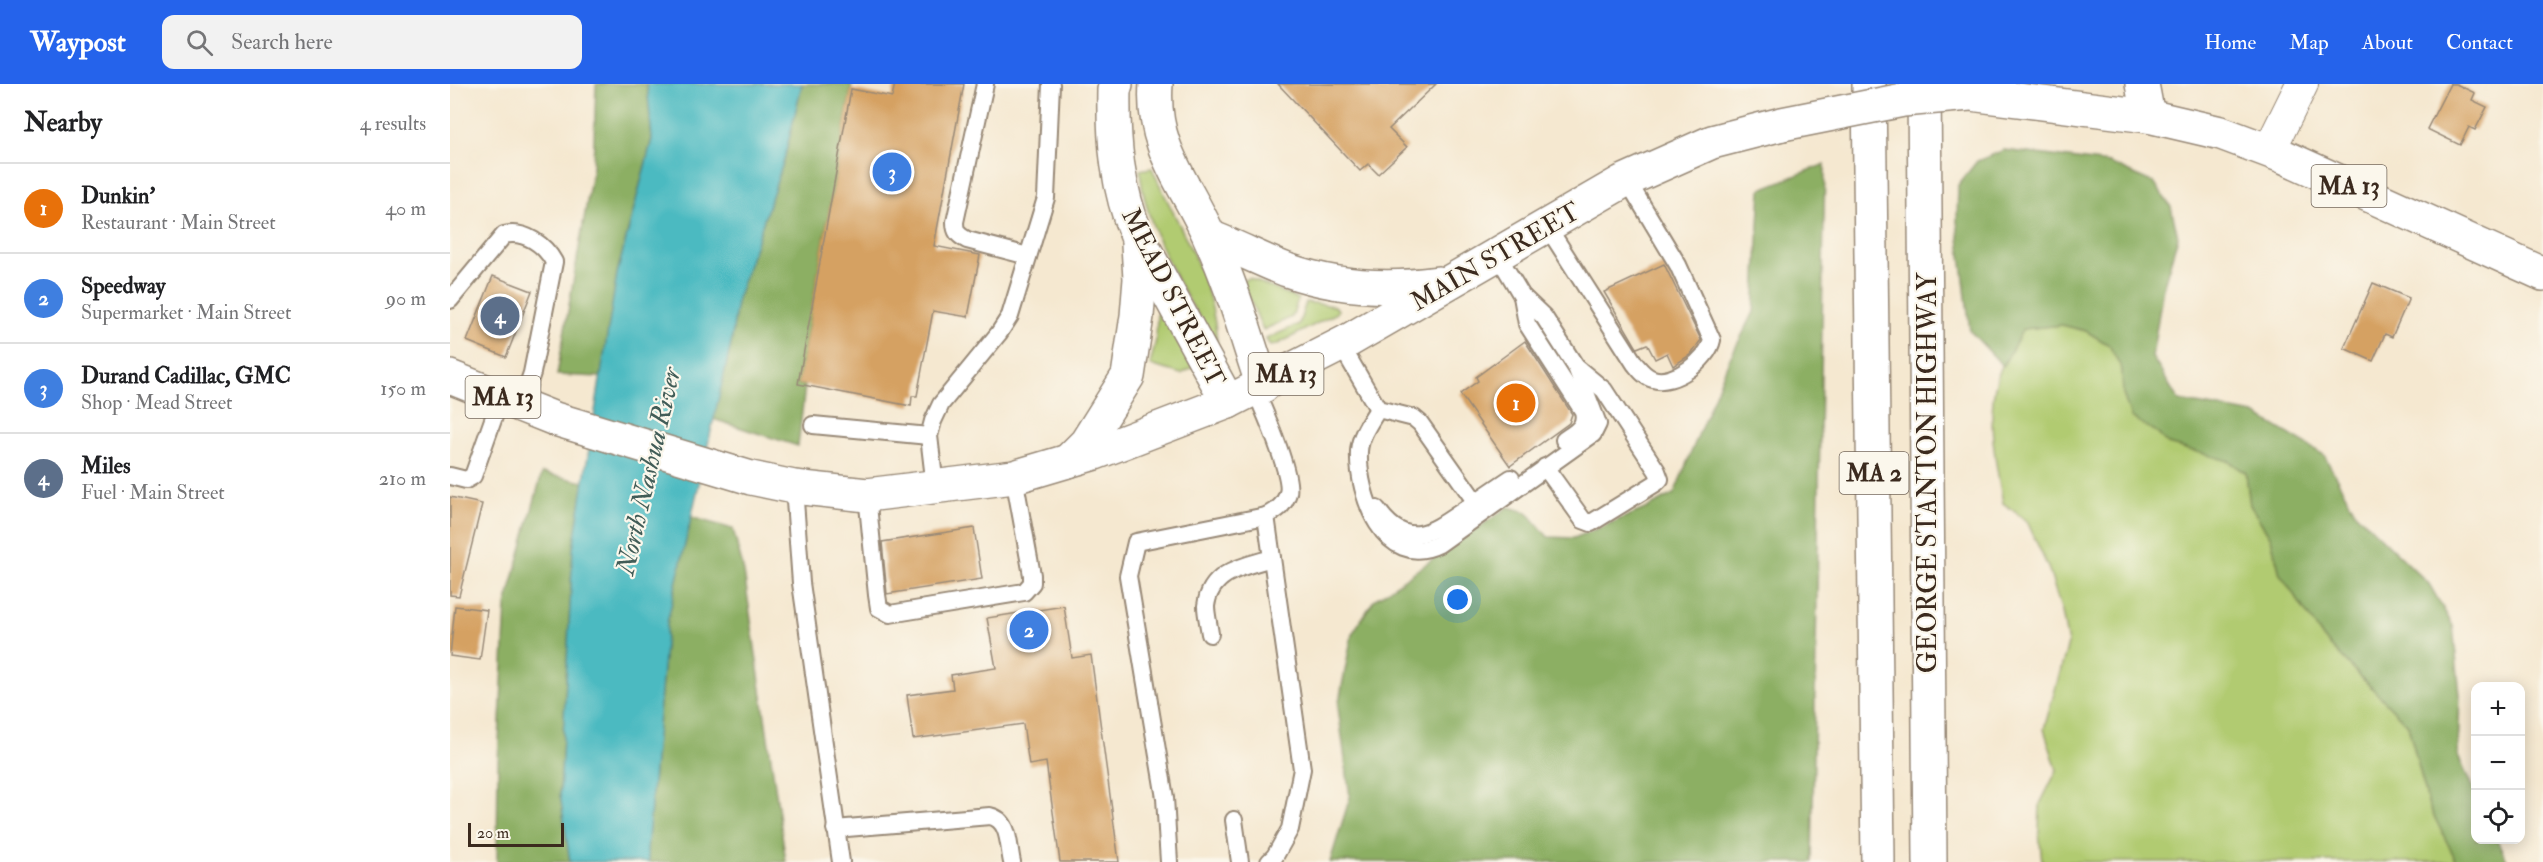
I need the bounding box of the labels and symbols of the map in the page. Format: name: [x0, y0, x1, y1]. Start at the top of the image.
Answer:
pin: 3: [872, 150, 912, 194]
road number: MA 13: [2312, 165, 2386, 207]
street label: MAIN STREET: [1405, 195, 1586, 318]
street label: MEAD STREET: [1114, 203, 1232, 392]
street label: GEORGE STANTON HIGHWAY: [1912, 272, 1944, 673]
pin: 4: [481, 294, 520, 338]
road number: MA 13: [1248, 353, 1324, 395]
water label: North Nashua River: [608, 363, 689, 580]
road number: MA 13: [466, 376, 540, 418]
pin: 1: [1496, 380, 1536, 426]
road number: MA 2: [1840, 452, 1908, 494]
your location: [1443, 585, 1472, 614]
pin: 2: [1010, 608, 1048, 652]
scale bar: [468, 820, 564, 848]

